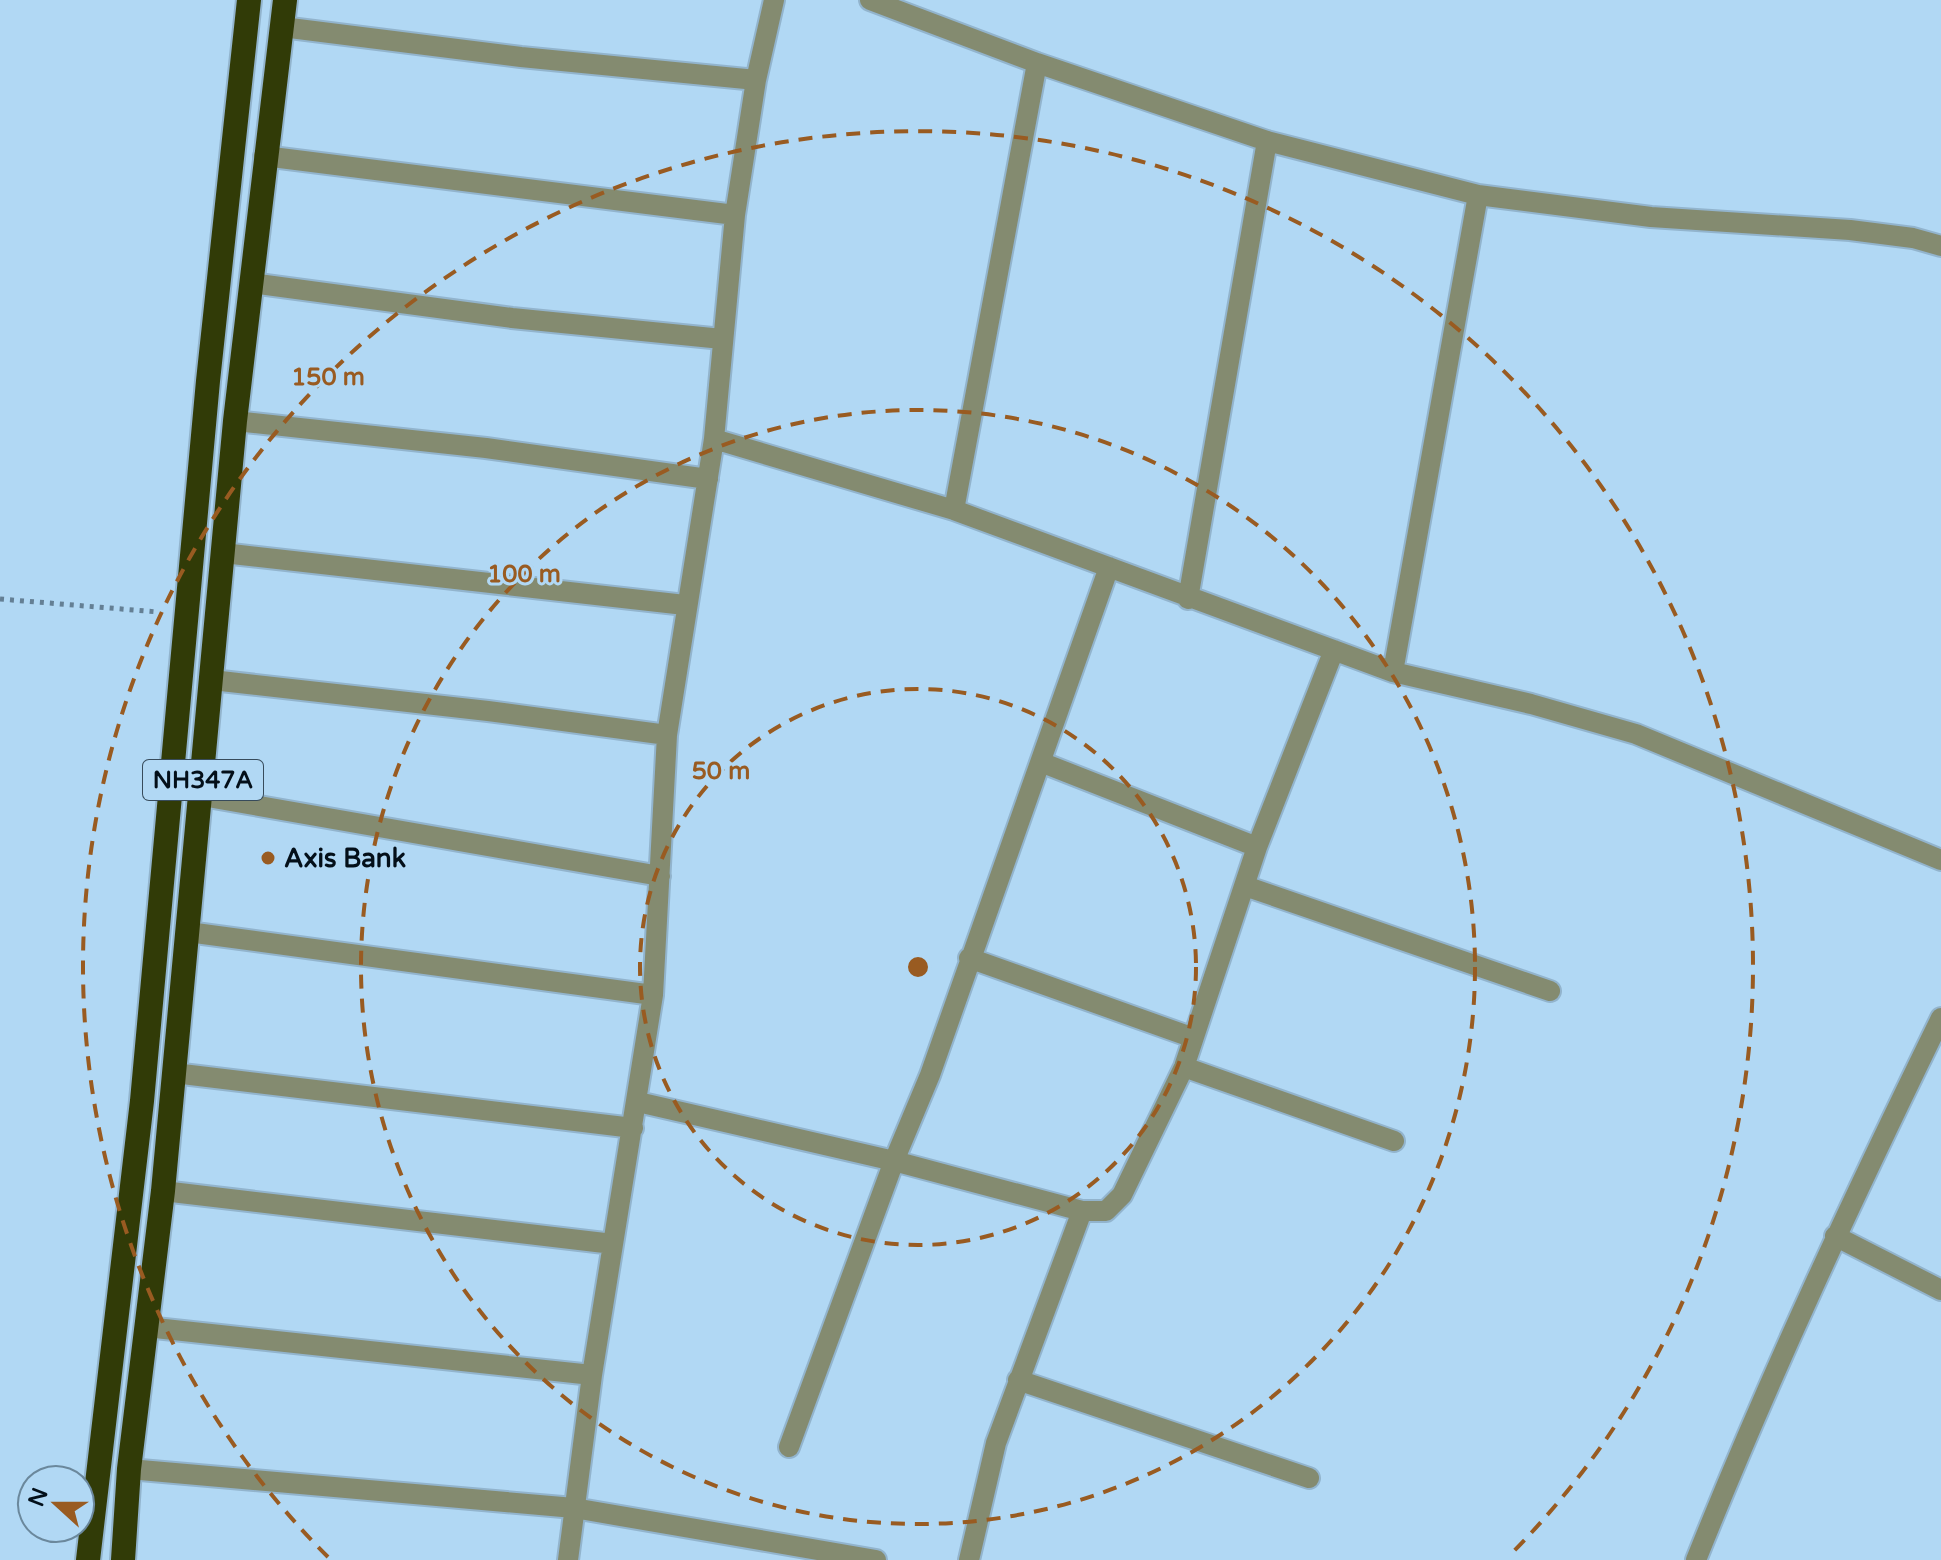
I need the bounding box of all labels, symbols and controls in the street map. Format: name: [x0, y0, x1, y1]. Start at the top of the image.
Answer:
text: 150 m: [291, 363, 365, 392]
text: 100 m: [487, 560, 561, 589]
text: 50 m: [692, 757, 750, 786]
road number: NH347A: [143, 760, 263, 800]
place label: Axis Bank: [284, 843, 406, 874]
marker: Axis Bank: [259, 849, 277, 867]
centre of rings: [904, 953, 932, 981]
north arrow: [16, 1464, 96, 1544]
text: N: [23, 1484, 54, 1510]

